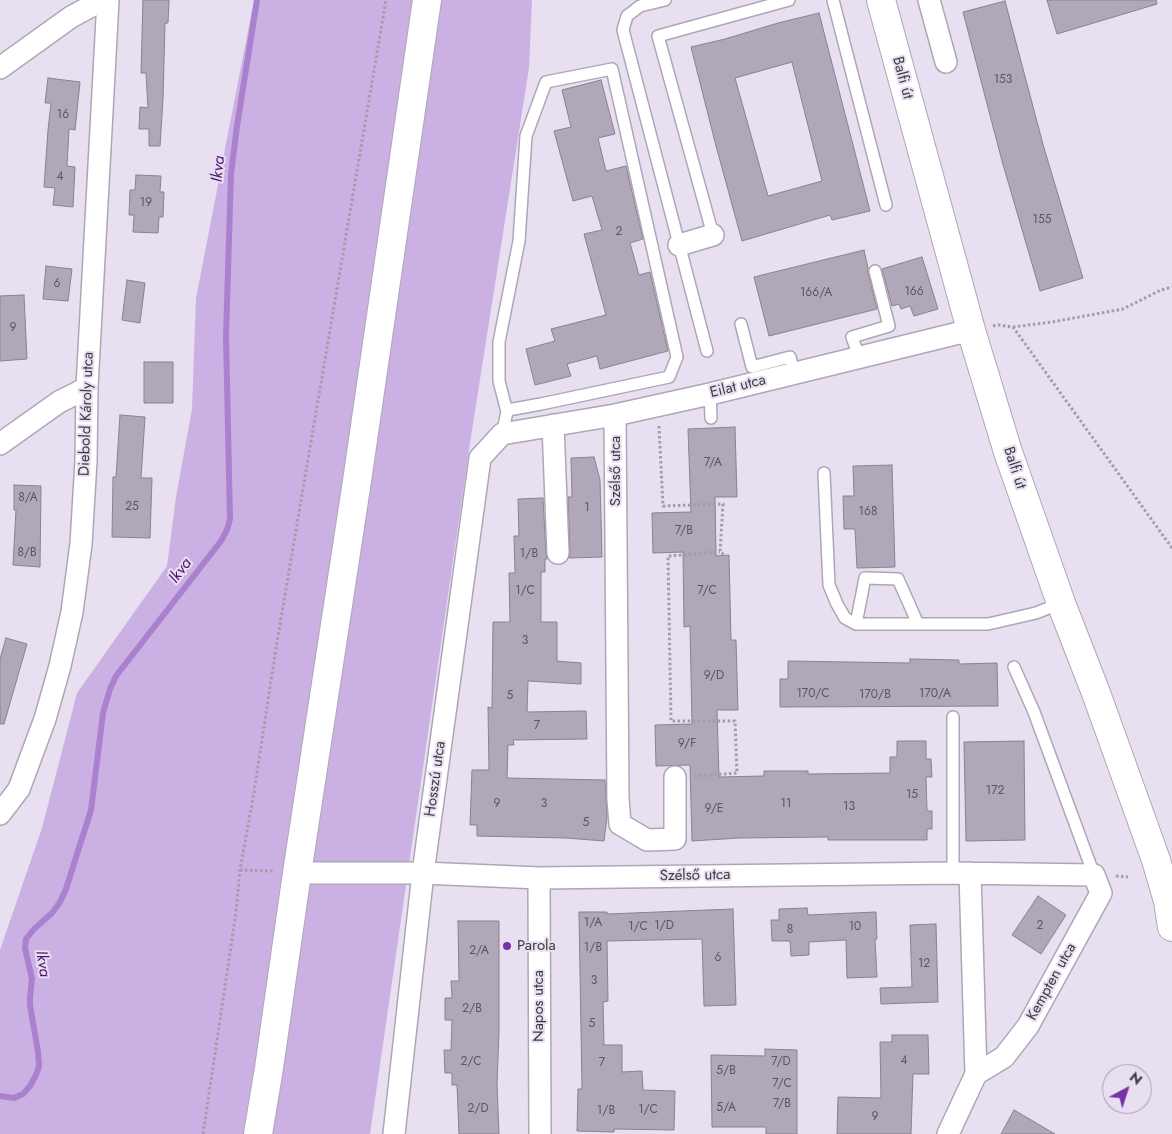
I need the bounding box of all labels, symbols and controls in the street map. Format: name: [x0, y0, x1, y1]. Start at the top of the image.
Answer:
street label: Balfi út: [888, 55, 916, 101]
house number: 153: [994, 73, 1012, 87]
house number: 16: [57, 108, 69, 122]
water label: Ikva: [208, 155, 230, 183]
house number: 4: [57, 170, 63, 184]
house number: 19: [140, 196, 152, 210]
house number: 155: [1033, 213, 1051, 227]
house number: 2: [616, 225, 622, 239]
house number: 6: [54, 277, 60, 291]
house number: 166: [904, 285, 924, 299]
house number: 166/A: [800, 286, 832, 300]
house number: 9: [10, 321, 16, 335]
street label: Diebold Károly utca: [76, 352, 98, 476]
street label: Eilat utca: [708, 371, 768, 403]
street label: Szélső utca: [607, 436, 625, 506]
street label: Balfi út: [999, 445, 1029, 491]
house number: 7/A: [704, 456, 722, 470]
house number: 8/A: [18, 491, 38, 505]
house number: 25: [125, 500, 139, 514]
house number: 1: [584, 501, 590, 515]
house number: 168: [859, 505, 877, 519]
house number: 7/B: [675, 524, 693, 538]
house number: 8/B: [17, 546, 37, 560]
house number: 1/B: [520, 547, 538, 561]
water label: Ikva: [165, 555, 197, 587]
house number: 1/C: [515, 584, 535, 598]
house number: 7/C: [697, 584, 717, 598]
house number: 3: [522, 634, 528, 648]
house number: 9/D: [704, 669, 724, 683]
house number: 170/C: [796, 687, 830, 701]
house number: 170/A: [919, 687, 951, 701]
house number: 170/B: [859, 688, 891, 702]
house number: 5: [507, 689, 513, 703]
house number: 7: [534, 719, 540, 733]
house number: 9/F: [678, 737, 696, 751]
street label: Hosszú utca: [422, 740, 450, 818]
house number: 172: [986, 784, 1004, 798]
house number: 15: [906, 788, 918, 802]
house number: 9: [494, 797, 500, 811]
house number: 3: [541, 797, 547, 811]
house number: 11: [781, 797, 791, 811]
house number: 13: [843, 800, 855, 814]
house number: 9/E: [705, 802, 723, 816]
house number: 5: [583, 816, 589, 830]
street label: Szélső utca: [660, 866, 730, 886]
house number: 1/A: [584, 916, 602, 930]
house number: 1/D: [654, 919, 674, 933]
house number: 2: [1037, 919, 1043, 933]
house number: 1/C: [628, 920, 648, 934]
house number: 10: [849, 920, 861, 934]
house number: 8: [787, 923, 793, 937]
place label: Parola: [517, 937, 556, 955]
marker: Parola: [501, 940, 513, 952]
street label: Kempten utca: [1023, 940, 1081, 1024]
house number: 1/B: [584, 941, 602, 955]
house number: 2/A: [469, 944, 489, 958]
water label: Ikva: [30, 949, 54, 979]
house number: 6: [715, 951, 721, 965]
house number: 12: [918, 957, 930, 971]
street label: Napos utca: [530, 970, 548, 1042]
house number: 3: [591, 974, 597, 988]
house number: 2/B: [462, 1002, 482, 1016]
house number: 5: [589, 1017, 595, 1031]
house number: 4: [901, 1054, 907, 1068]
house number: 2/C: [460, 1055, 482, 1069]
house number: 7/D: [771, 1055, 791, 1069]
house number: 7: [599, 1056, 605, 1070]
house number: 5/B: [716, 1064, 736, 1078]
north arrow: [1102, 1064, 1152, 1114]
text: N: [1125, 1067, 1147, 1090]
house number: 7/C: [772, 1077, 792, 1091]
house number: 7/B: [773, 1097, 791, 1111]
house number: 5/A: [716, 1101, 736, 1115]
house number: 2/D: [467, 1102, 489, 1116]
house number: 1/C: [638, 1103, 658, 1117]
house number: 1/B: [597, 1104, 615, 1118]
house number: 9: [872, 1110, 878, 1124]

